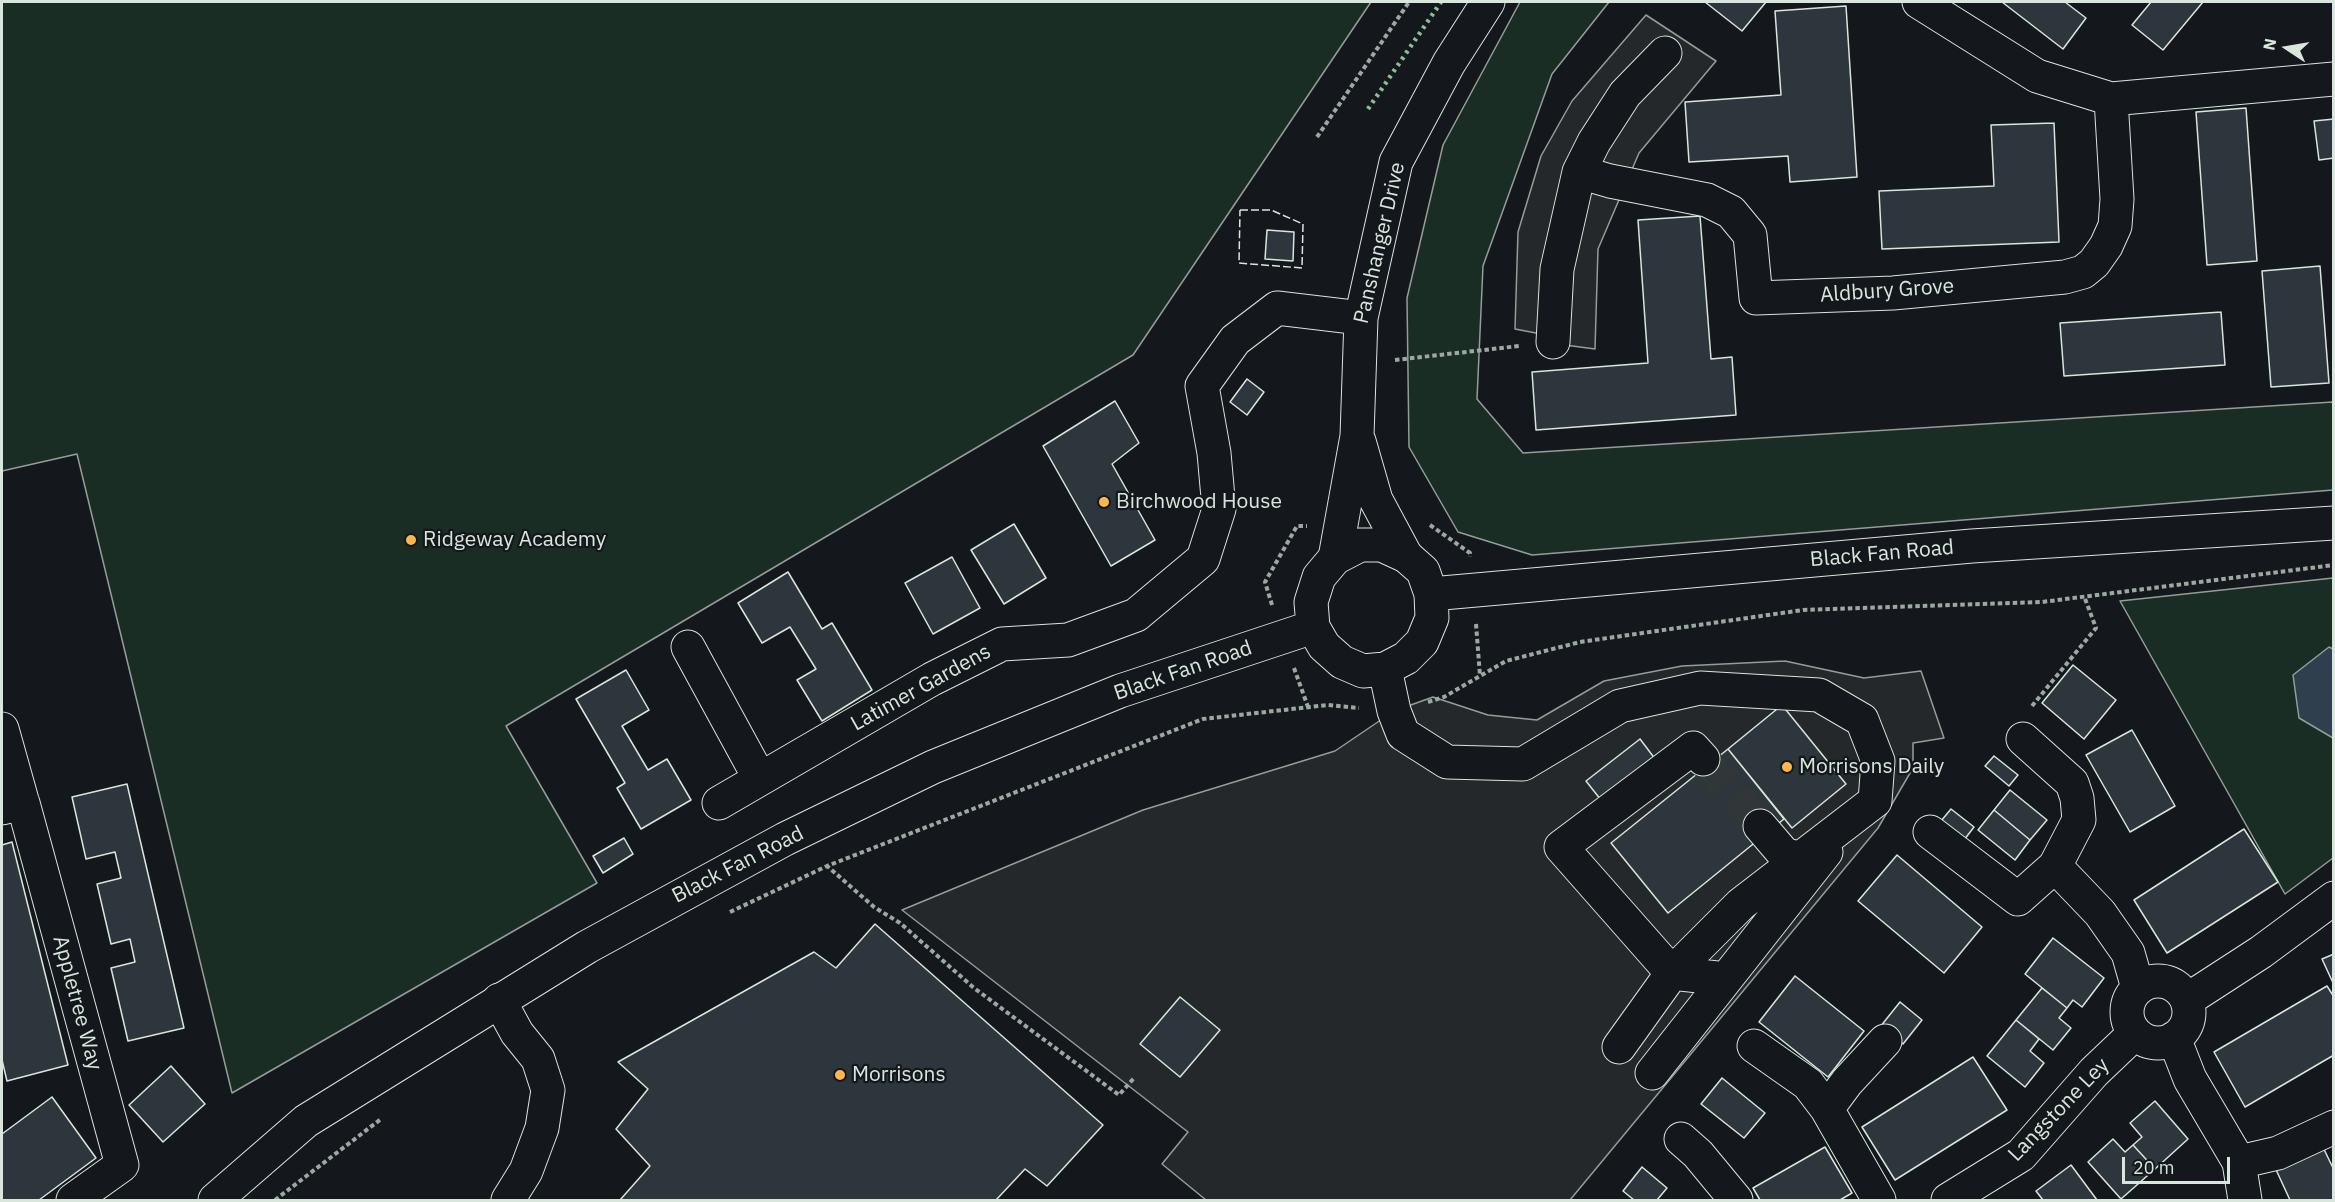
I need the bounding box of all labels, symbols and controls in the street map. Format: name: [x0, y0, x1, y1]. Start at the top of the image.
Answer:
north arrow: [2257, 18, 2317, 78]
text: N: [2258, 37, 2280, 52]
street label: Panshanger Drive: [1349, 160, 1411, 326]
street label: Aldbury Grove: [1819, 274, 1955, 308]
place label: Birchwood House: [1116, 489, 1282, 515]
marker: Birchwood House: [1097, 495, 1111, 509]
place label: Ridgeway Academy: [423, 527, 606, 553]
marker: Ridgeway Academy: [404, 533, 418, 547]
street label: Black Fan Road: [1809, 535, 1955, 573]
street label: Black Fan Road: [1111, 636, 1255, 706]
street label: Latimer Gardens: [847, 639, 995, 737]
place label: Morrisons Daily: [1799, 754, 1944, 780]
marker: Morrisons Daily: [1780, 760, 1794, 774]
street label: Black Fan Road: [668, 821, 808, 909]
street label: Appletree Way: [47, 933, 107, 1073]
street label: Langstone Ley: [2003, 1053, 2115, 1167]
place label: Morrisons: [852, 1062, 946, 1088]
marker: Morrisons: [833, 1068, 847, 1082]
scale bar: [2125, 1145, 2233, 1183]
text: 20 m: [2133, 1156, 2175, 1179]

